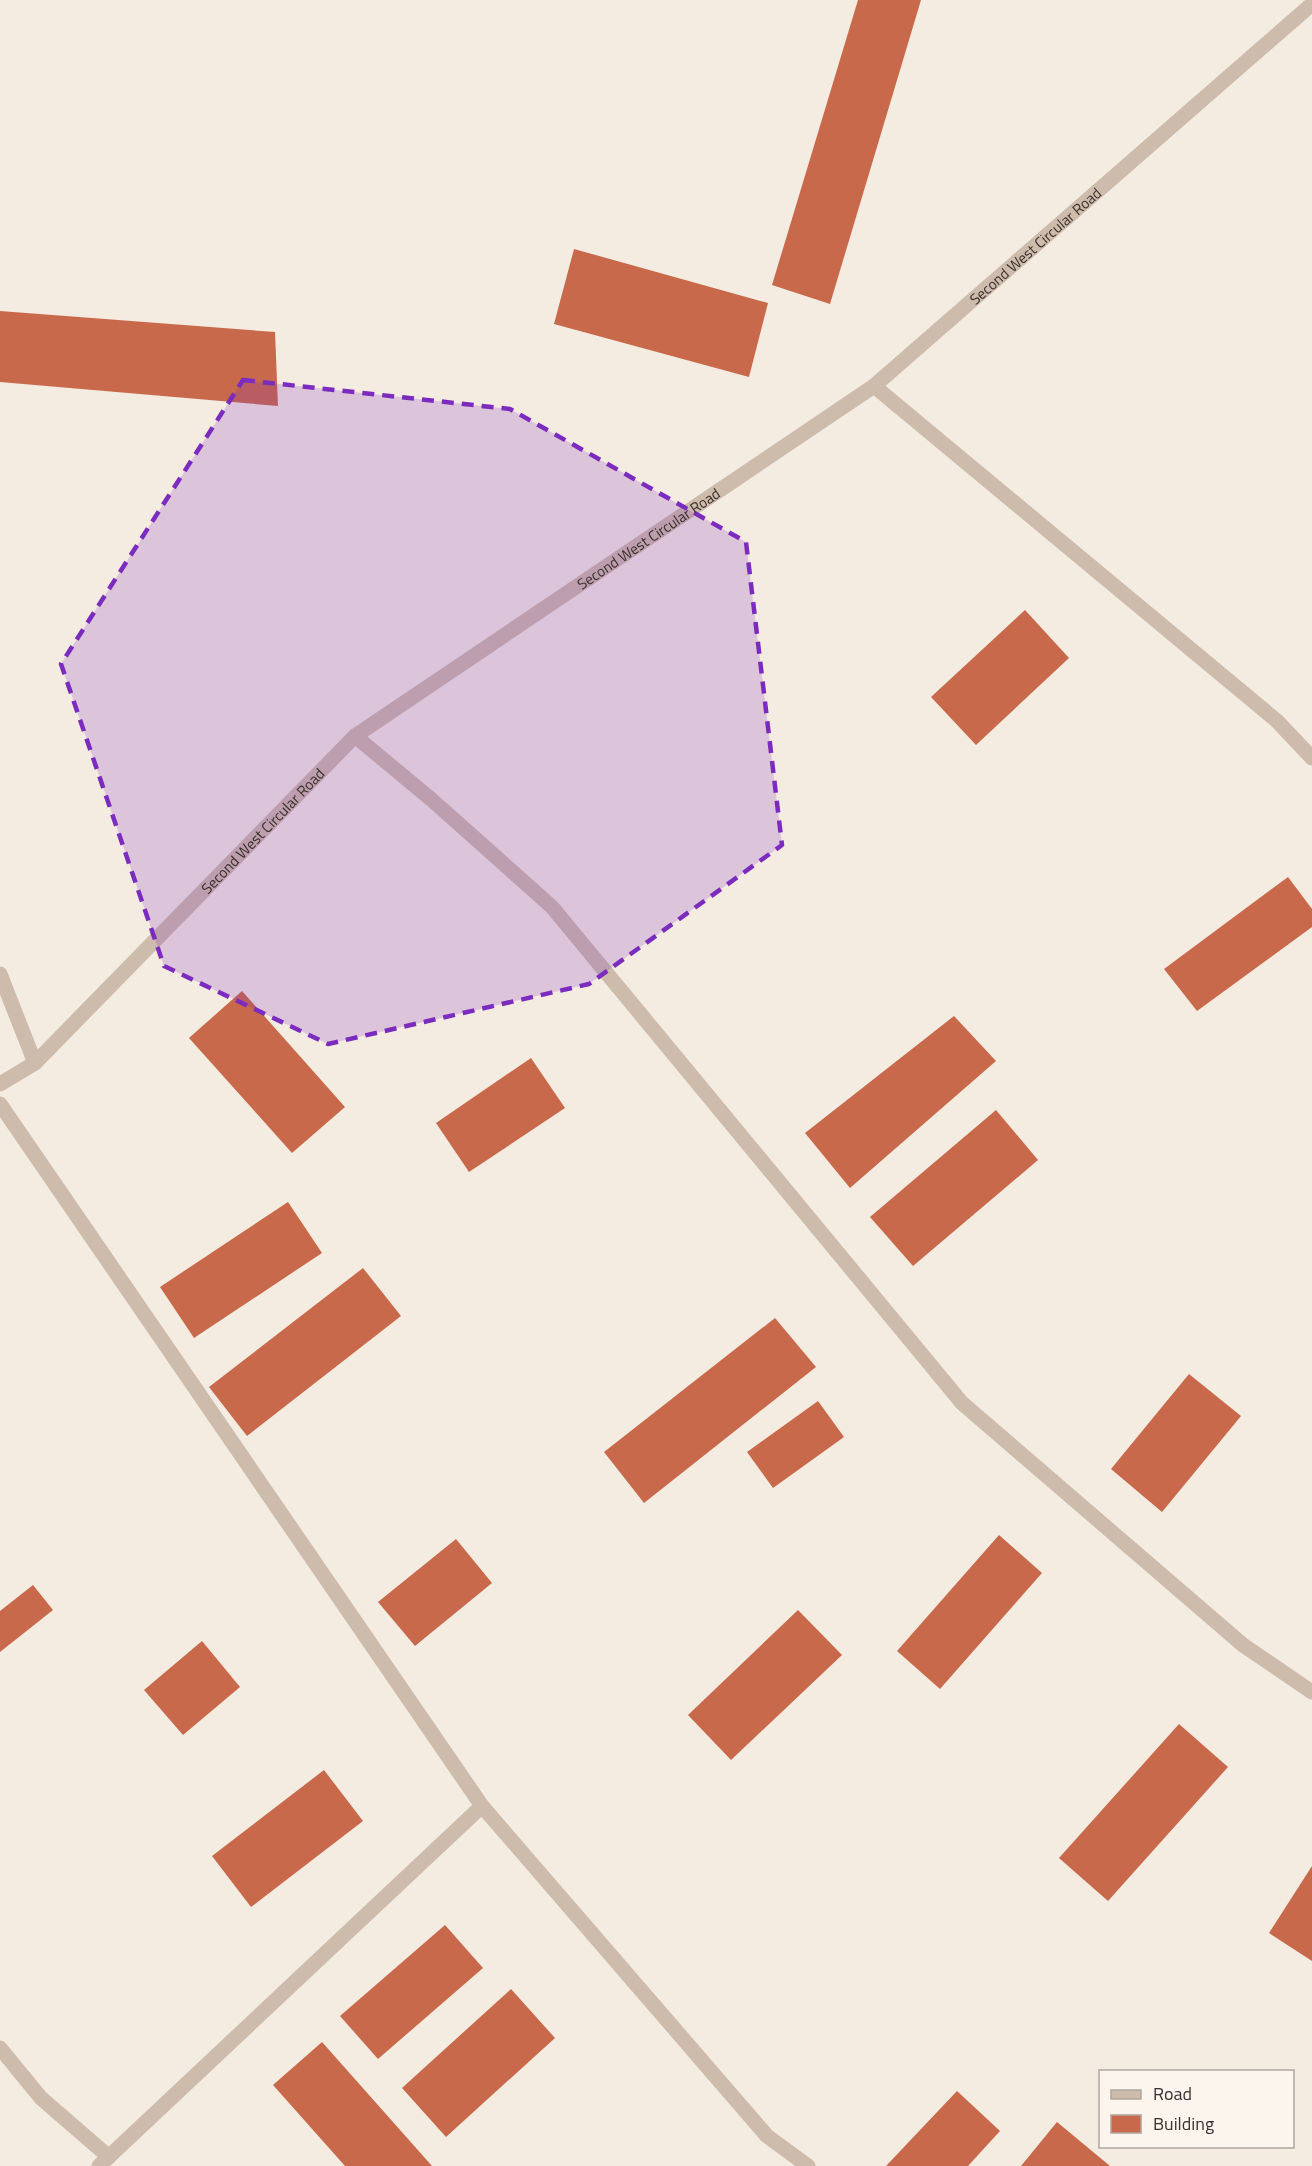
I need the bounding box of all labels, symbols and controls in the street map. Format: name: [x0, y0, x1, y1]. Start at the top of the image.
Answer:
street label: Second West Circular Road: [964, 181, 1106, 310]
street label: Second West Circular Road: [572, 482, 725, 595]
street label: Second West Circular Road: [195, 762, 330, 899]
legend: [1099, 2070, 1294, 2148]
text: Road: [1153, 2080, 1192, 2107]
text: Building: [1153, 2110, 1214, 2137]

